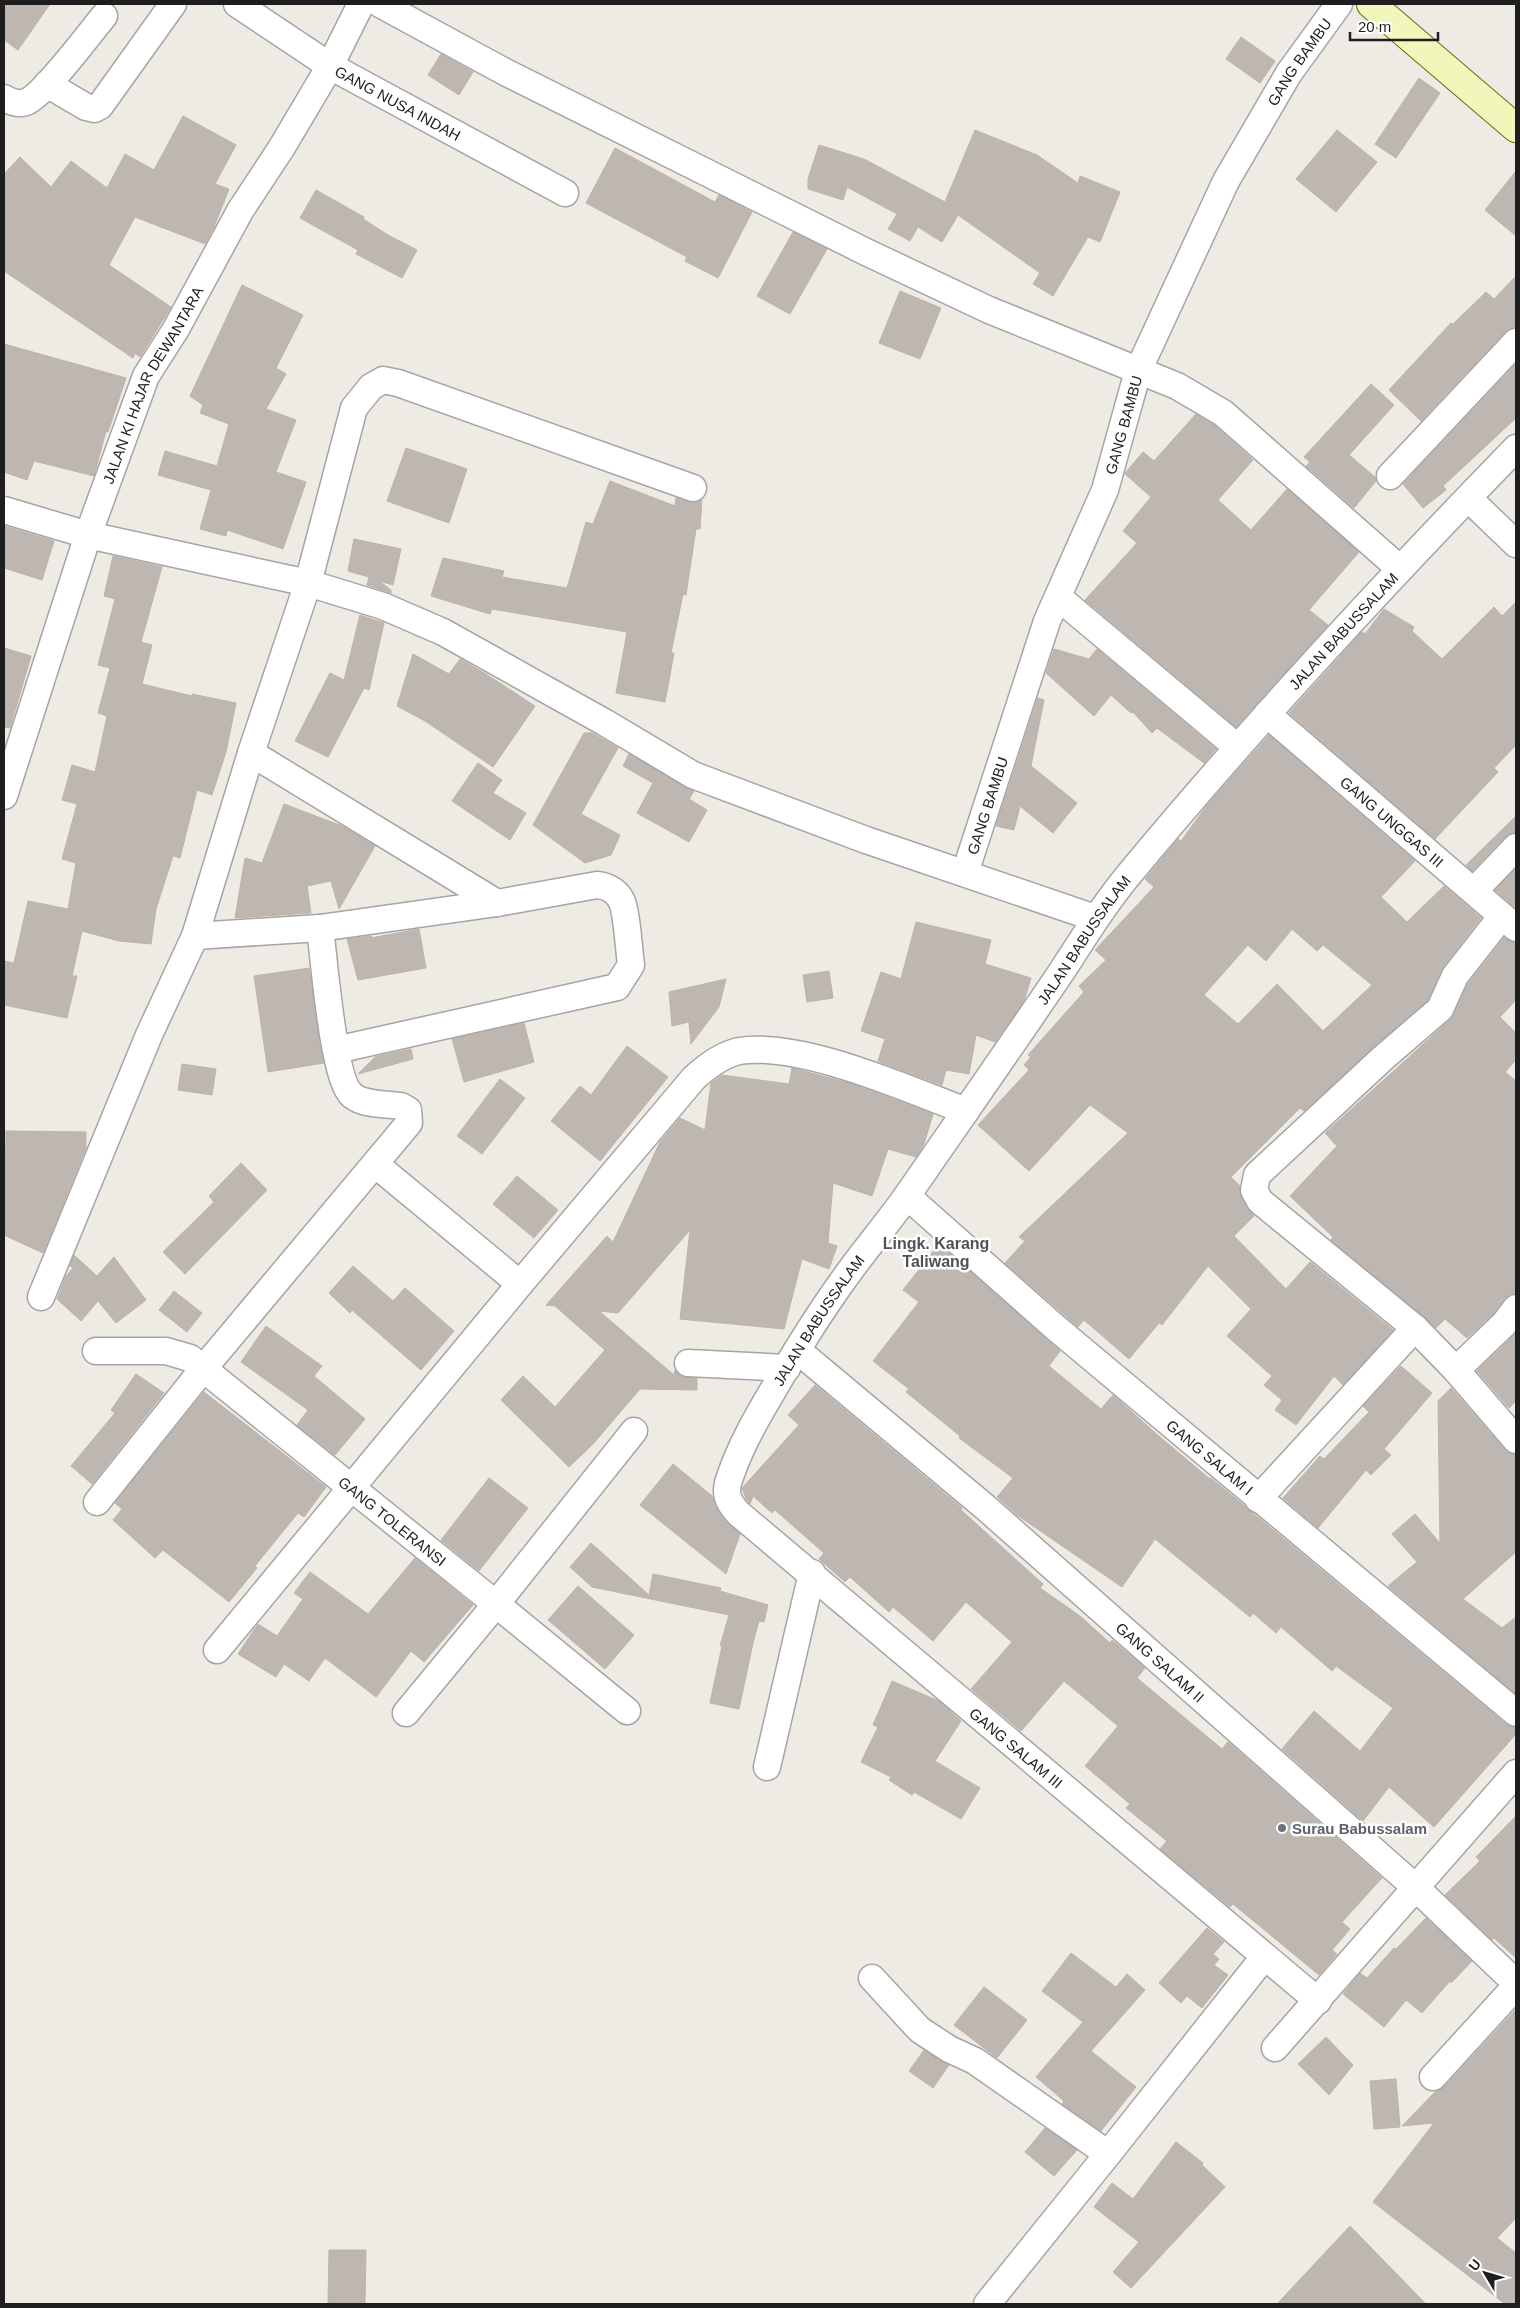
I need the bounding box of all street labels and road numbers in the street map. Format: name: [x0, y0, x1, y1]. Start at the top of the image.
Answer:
street label: GANG BAMBU: [1263, 15, 1334, 108]
street label: GANG NUSA INDAH: [332, 62, 464, 144]
street label: JALAN KI HAJAR DEWANTARA: [99, 283, 206, 486]
street label: GANG BAMBU: [1101, 373, 1145, 476]
street label: JALAN BABUSSALAM: [1285, 569, 1401, 693]
street label: GANG BAMBU: [963, 754, 1011, 857]
street label: GANG UNGGAS III: [1337, 773, 1447, 870]
street label: JALAN BABUSSALAM: [1033, 872, 1134, 1007]
street label: JALAN BABUSSALAM: [769, 1251, 867, 1389]
street label: GANG SALAM I: [1163, 1416, 1257, 1498]
street label: GANG TOLERANSI: [336, 1473, 450, 1569]
street label: GANG SALAM II: [1113, 1619, 1208, 1705]
street label: GANG SALAM III: [966, 1704, 1066, 1792]

